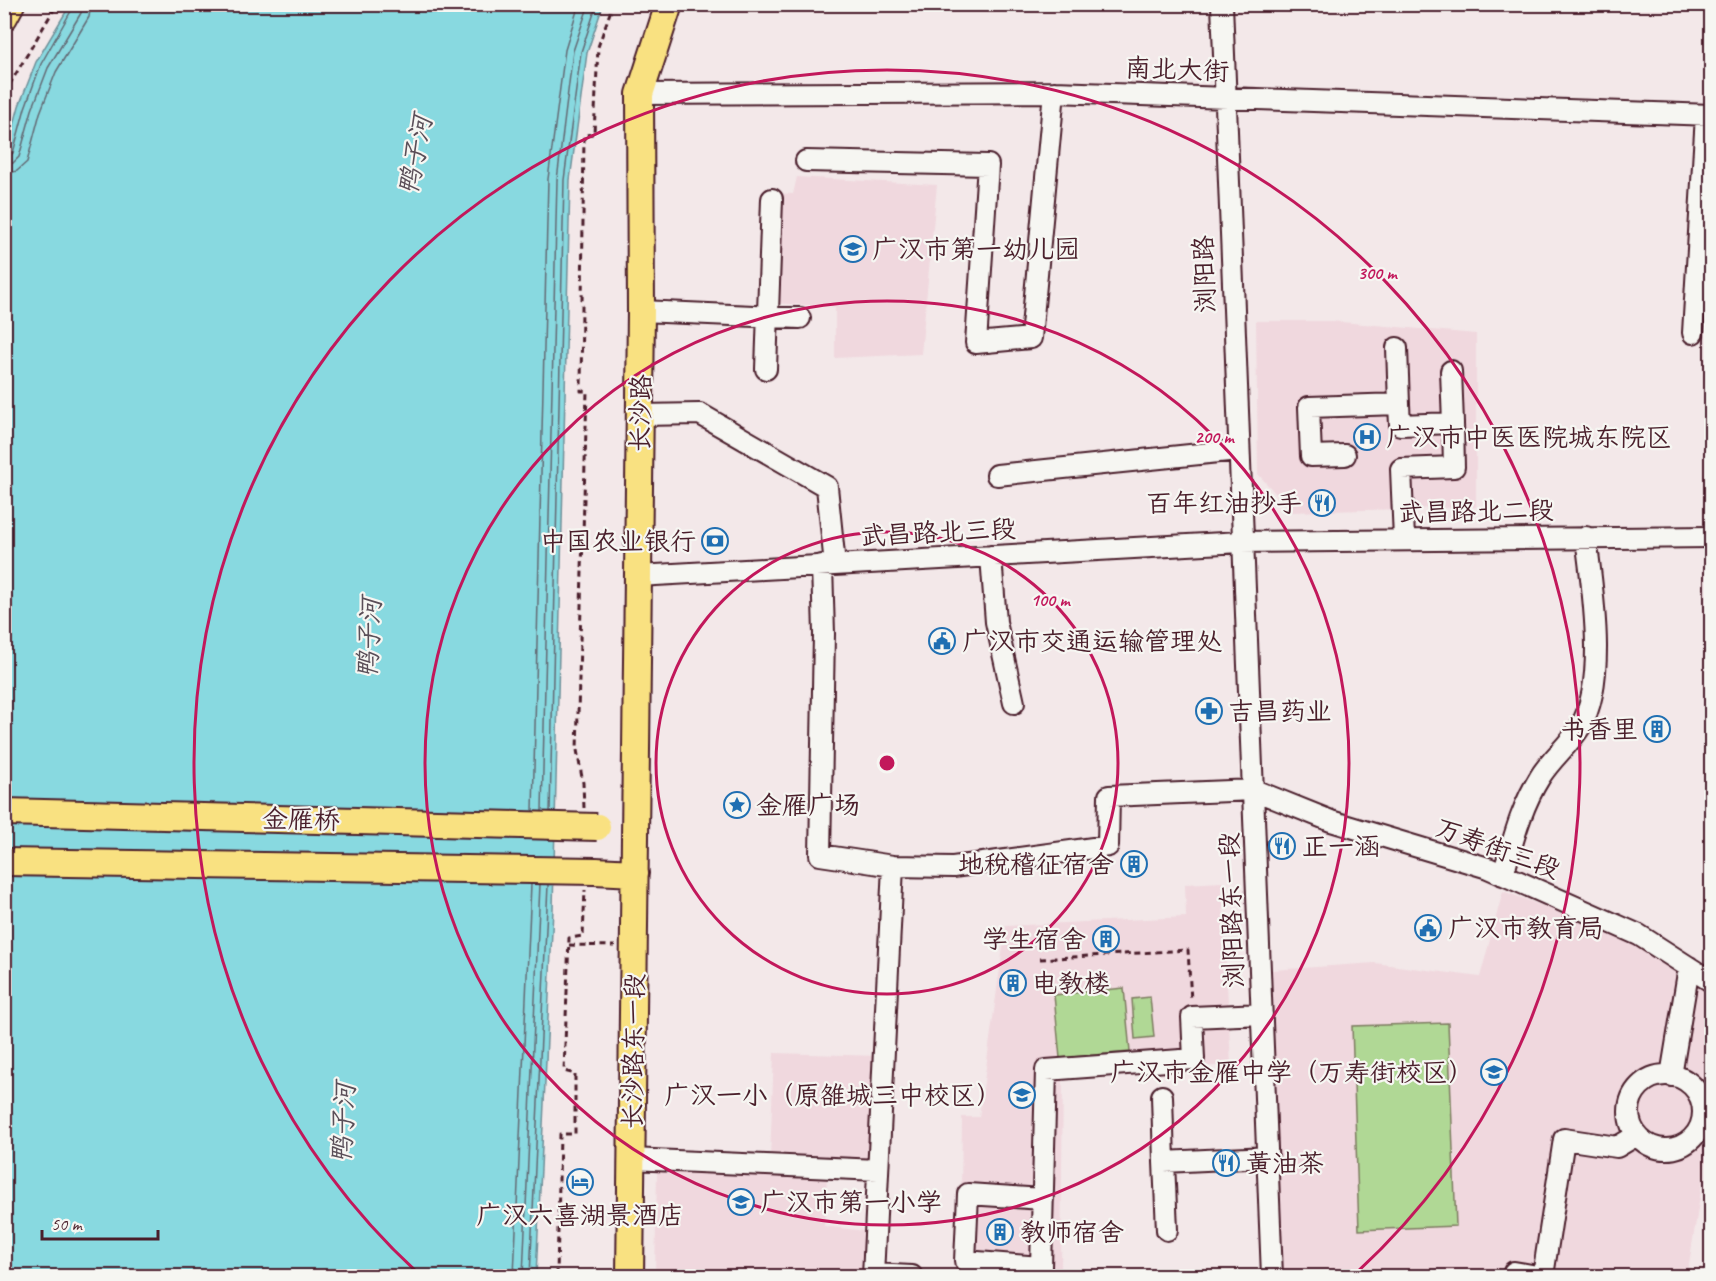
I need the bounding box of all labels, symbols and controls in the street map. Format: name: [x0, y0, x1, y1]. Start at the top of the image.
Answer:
street label: 南北大街: [1124, 51, 1230, 88]
water label: 鸭子河: [391, 108, 440, 198]
place label: 广汉市第一幼儿园: [872, 233, 1080, 266]
school or university icon: 广汉市第一幼儿园: [838, 234, 868, 264]
street label: 浏阳路: [1187, 234, 1222, 314]
text: 300 m: [1358, 262, 1398, 284]
street label: 长沙路: [623, 374, 658, 452]
place label: 广汉市中医医院城东院区: [1386, 421, 1672, 454]
hospital icon: 广汉市中医医院城东院区: [1352, 422, 1382, 452]
text: 200 m: [1195, 426, 1235, 448]
place label: 百年红油抄手: [1146, 487, 1302, 520]
restaurant icon: 百年红油抄手: [1307, 488, 1337, 518]
street label: 武昌路北二段: [1398, 494, 1554, 529]
street label: 武昌路北三段: [859, 512, 1017, 553]
place label: 中国农业银行: [540, 525, 696, 558]
bank icon: 中国农业银行: [700, 526, 730, 556]
text: 100 m: [1031, 589, 1071, 611]
water label: 鸭子河: [350, 593, 388, 679]
place label: 广汉市交通运输管理处: [962, 625, 1222, 658]
public building icon: 广汉市交通运输管理处: [927, 626, 957, 656]
place label: 吉昌药业: [1228, 695, 1332, 728]
pharmacy icon: 吉昌药业: [1194, 696, 1224, 726]
place label: 书香里: [1560, 713, 1638, 746]
building icon: 书香里: [1642, 714, 1672, 744]
centre of rings: [877, 753, 897, 773]
place label: 金雁广场: [756, 789, 860, 822]
place icon: 金雁广场: [722, 790, 752, 820]
street label: 金雁桥: [262, 802, 340, 837]
street label: 万寿街三段: [1431, 811, 1565, 886]
place label: 正一涵: [1302, 830, 1380, 863]
street label: 浏阳路东一段: [1212, 831, 1251, 989]
restaurant icon: 正一涵: [1267, 831, 1297, 861]
place label: 地税稽征宿舍: [958, 848, 1114, 881]
building icon: 地税稽征宿舍: [1119, 849, 1149, 879]
place label: 广汉市教育局: [1448, 912, 1604, 945]
public building icon: 广汉市教育局: [1413, 913, 1443, 943]
place label: 学生宿舍: [982, 923, 1086, 956]
building icon: 学生宿舍: [1091, 924, 1121, 954]
place label: 电教楼: [1032, 967, 1110, 1000]
building icon: 电教楼: [998, 968, 1028, 998]
street label: 长沙路东一段: [616, 973, 651, 1129]
place label: 广汉市金雁中学（万寿街校区）: [1110, 1056, 1474, 1089]
school or university icon: 广汉市金雁中学（万寿街校区）: [1479, 1057, 1509, 1087]
water label: 鸭子河: [324, 1078, 362, 1164]
place label: 广汉一小（原雒城三中校区）: [664, 1079, 1002, 1112]
school or university icon: 广汉一小（原雒城三中校区）: [1007, 1080, 1037, 1110]
place label: 黄油茶: [1246, 1147, 1324, 1180]
restaurant icon: 黄油茶: [1211, 1148, 1241, 1178]
hotel icon: 广汉六喜湖景酒店: [565, 1167, 595, 1197]
place label: 广汉市第一小学: [760, 1186, 942, 1219]
school or university icon: 广汉市第一小学: [726, 1187, 756, 1217]
place label: 广汉六喜湖景酒店: [476, 1199, 684, 1232]
scale bar: [42, 1203, 158, 1241]
text: 50 m: [51, 1213, 84, 1235]
place label: 教师宿舍: [1020, 1216, 1124, 1249]
building icon: 教师宿舍: [985, 1217, 1015, 1247]

